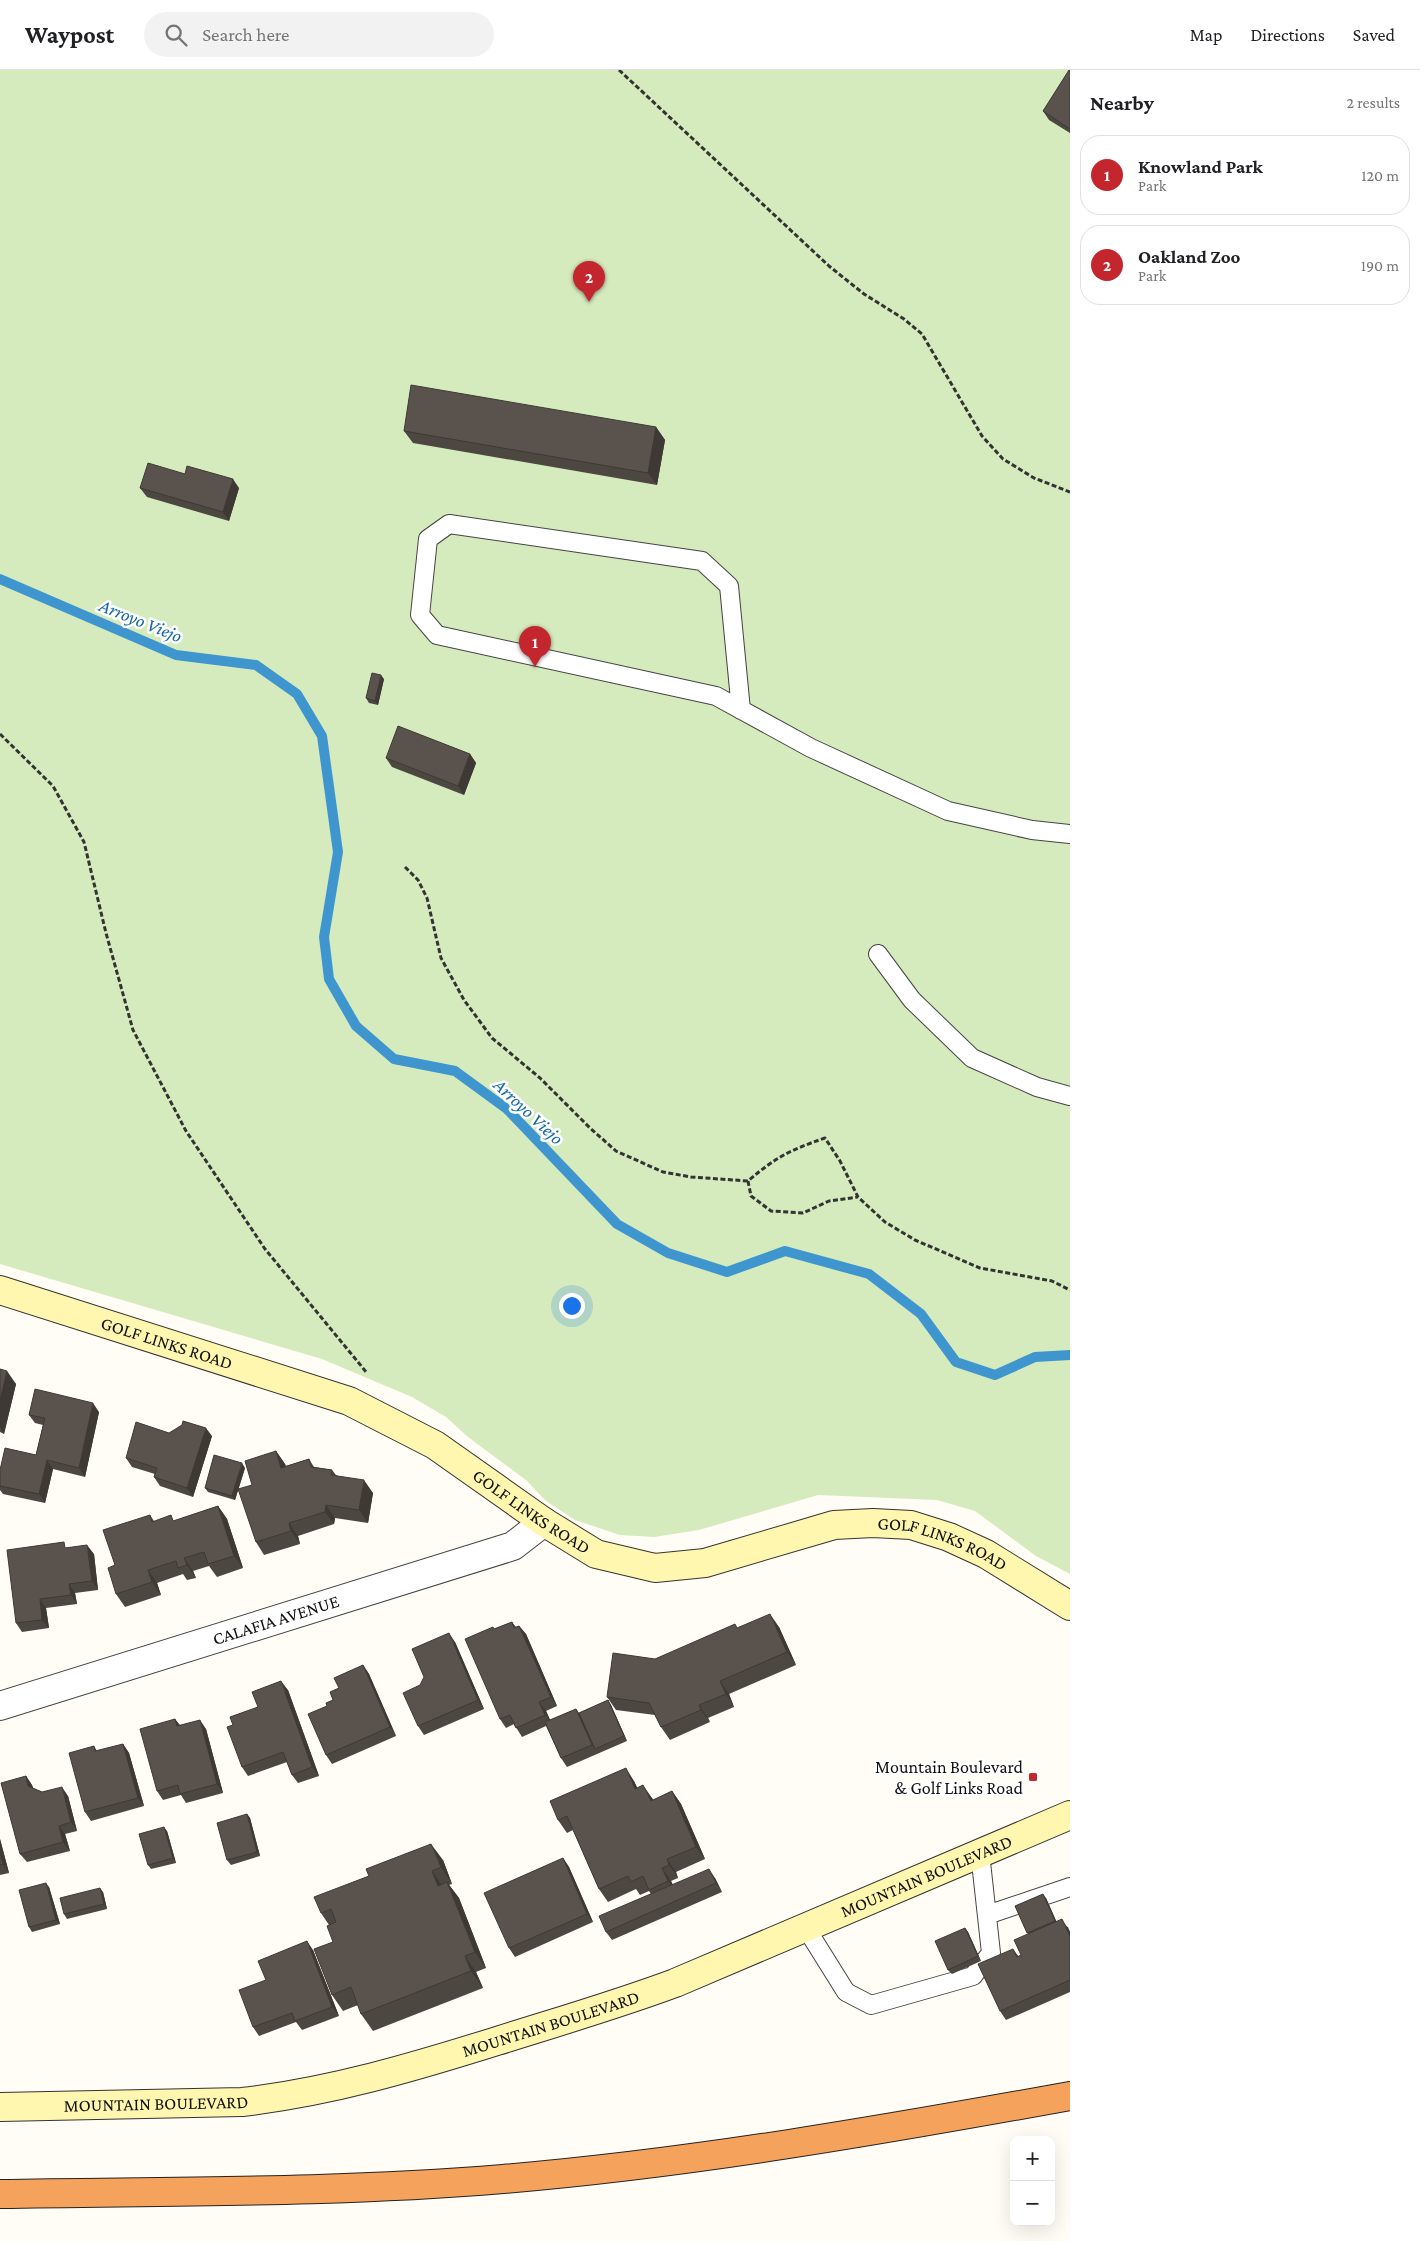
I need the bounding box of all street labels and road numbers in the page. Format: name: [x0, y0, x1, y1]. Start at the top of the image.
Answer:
street label: GOLF LINKS ROAD: [98, 1313, 235, 1373]
street label: GOLF LINKS ROAD: [469, 1465, 594, 1558]
street label: GOLF LINKS ROAD: [877, 1513, 1011, 1575]
street label: CALAFIA AVENUE: [210, 1591, 342, 1649]
street label: MOUNTAIN BOULEVARD: [837, 1831, 1015, 1921]
street label: MOUNTAIN BOULEVARD: [460, 1987, 642, 2061]
street label: MOUNTAIN BOULEVARD: [64, 2091, 249, 2116]

